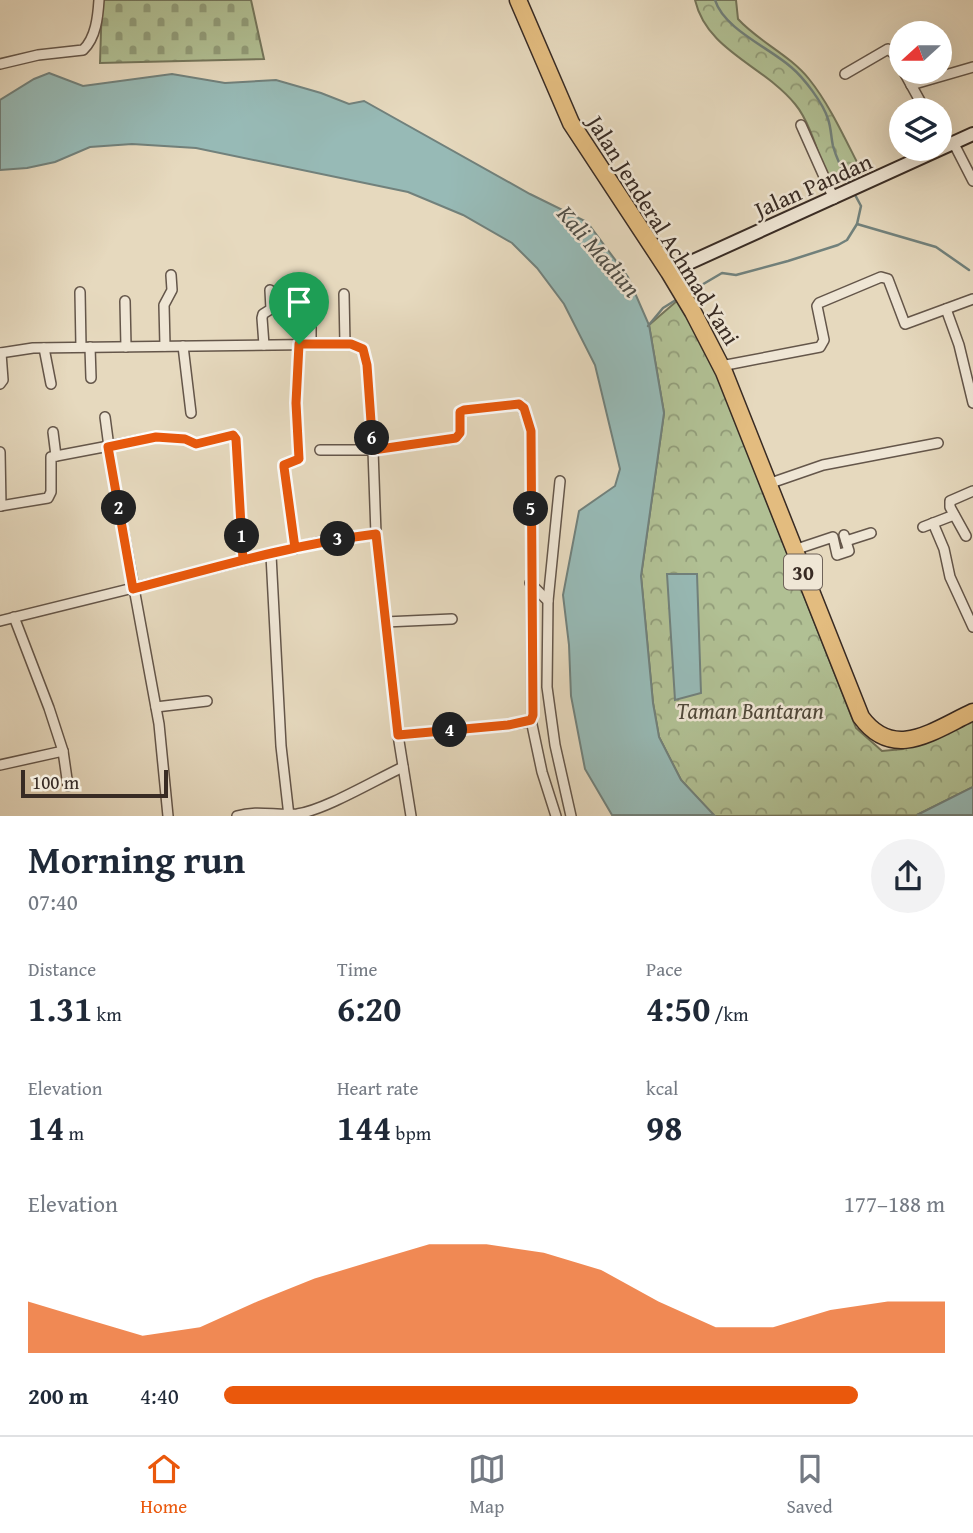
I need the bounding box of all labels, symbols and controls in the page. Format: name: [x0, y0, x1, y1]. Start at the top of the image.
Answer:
north arrow: [889, 21, 952, 84]
map controls: [889, 21, 952, 161]
button: layers: [889, 98, 952, 161]
street label: Jalan Jenderal Achmad Yani: [578, 106, 748, 351]
street label: Jalan Pandan: [746, 144, 877, 227]
water label: Kali Madiun: [548, 196, 649, 305]
pin: [269, 272, 329, 344]
icon: arrive: [280, 283, 318, 321]
pin: 6: [354, 420, 390, 456]
text: 6: [367, 423, 376, 451]
pin: 2: [102, 490, 136, 526]
pin: 5: [514, 491, 548, 526]
text: 2: [114, 493, 123, 521]
text: 5: [526, 494, 535, 522]
pin: 1: [224, 518, 260, 554]
text: 1: [237, 521, 246, 549]
pin: 3: [320, 522, 356, 556]
text: 3: [333, 524, 342, 552]
road number: 30: [784, 554, 822, 590]
park label: Taman Bantaran: [676, 694, 824, 727]
pin: 4: [433, 712, 468, 748]
text: 4: [445, 715, 454, 743]
scale bar: [21, 766, 168, 798]
text: 100 m: [32, 768, 79, 796]
text: Morning run: [28, 831, 245, 887]
button: share: [871, 839, 945, 913]
text: 07:40: [28, 885, 78, 918]
text: Distance: [28, 955, 96, 983]
text: Time: [337, 955, 377, 983]
text: Pace: [646, 955, 683, 983]
text: 1.31: [28, 983, 92, 1034]
text: 6:20: [337, 983, 401, 1034]
text: 4:50: [646, 983, 710, 1034]
text: km: [92, 1000, 122, 1028]
text: /km: [710, 1000, 749, 1028]
text: Elevation: [28, 1074, 102, 1102]
text: Heart rate: [337, 1074, 418, 1102]
text: kcal: [646, 1074, 678, 1102]
text: 14: [28, 1102, 64, 1153]
text: 144: [337, 1102, 391, 1153]
text: 98: [646, 1102, 682, 1153]
text: m: [64, 1119, 84, 1147]
text: bpm: [391, 1119, 431, 1147]
text: Elevation: [28, 1187, 118, 1220]
text: 177–188 m: [844, 1187, 945, 1220]
text: 200 m: [28, 1379, 89, 1412]
text: 4:40: [140, 1379, 179, 1412]
tab: Home: [140, 1450, 187, 1520]
tab: Map: [468, 1450, 506, 1520]
tab: Saved: [787, 1450, 833, 1520]

